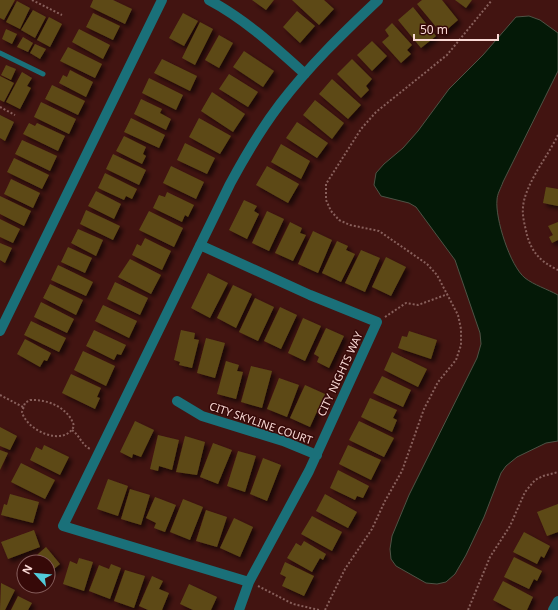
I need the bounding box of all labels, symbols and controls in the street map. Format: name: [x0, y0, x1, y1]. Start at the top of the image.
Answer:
scale bar: [414, 16, 498, 42]
text: 50 m: [420, 21, 448, 38]
street label: CITY NIGHTS WAY: [313, 328, 366, 418]
street label: CITY SKYLINE COURT: [208, 398, 315, 447]
north arrow: [16, 554, 56, 594]
text: N: [18, 562, 35, 577]

